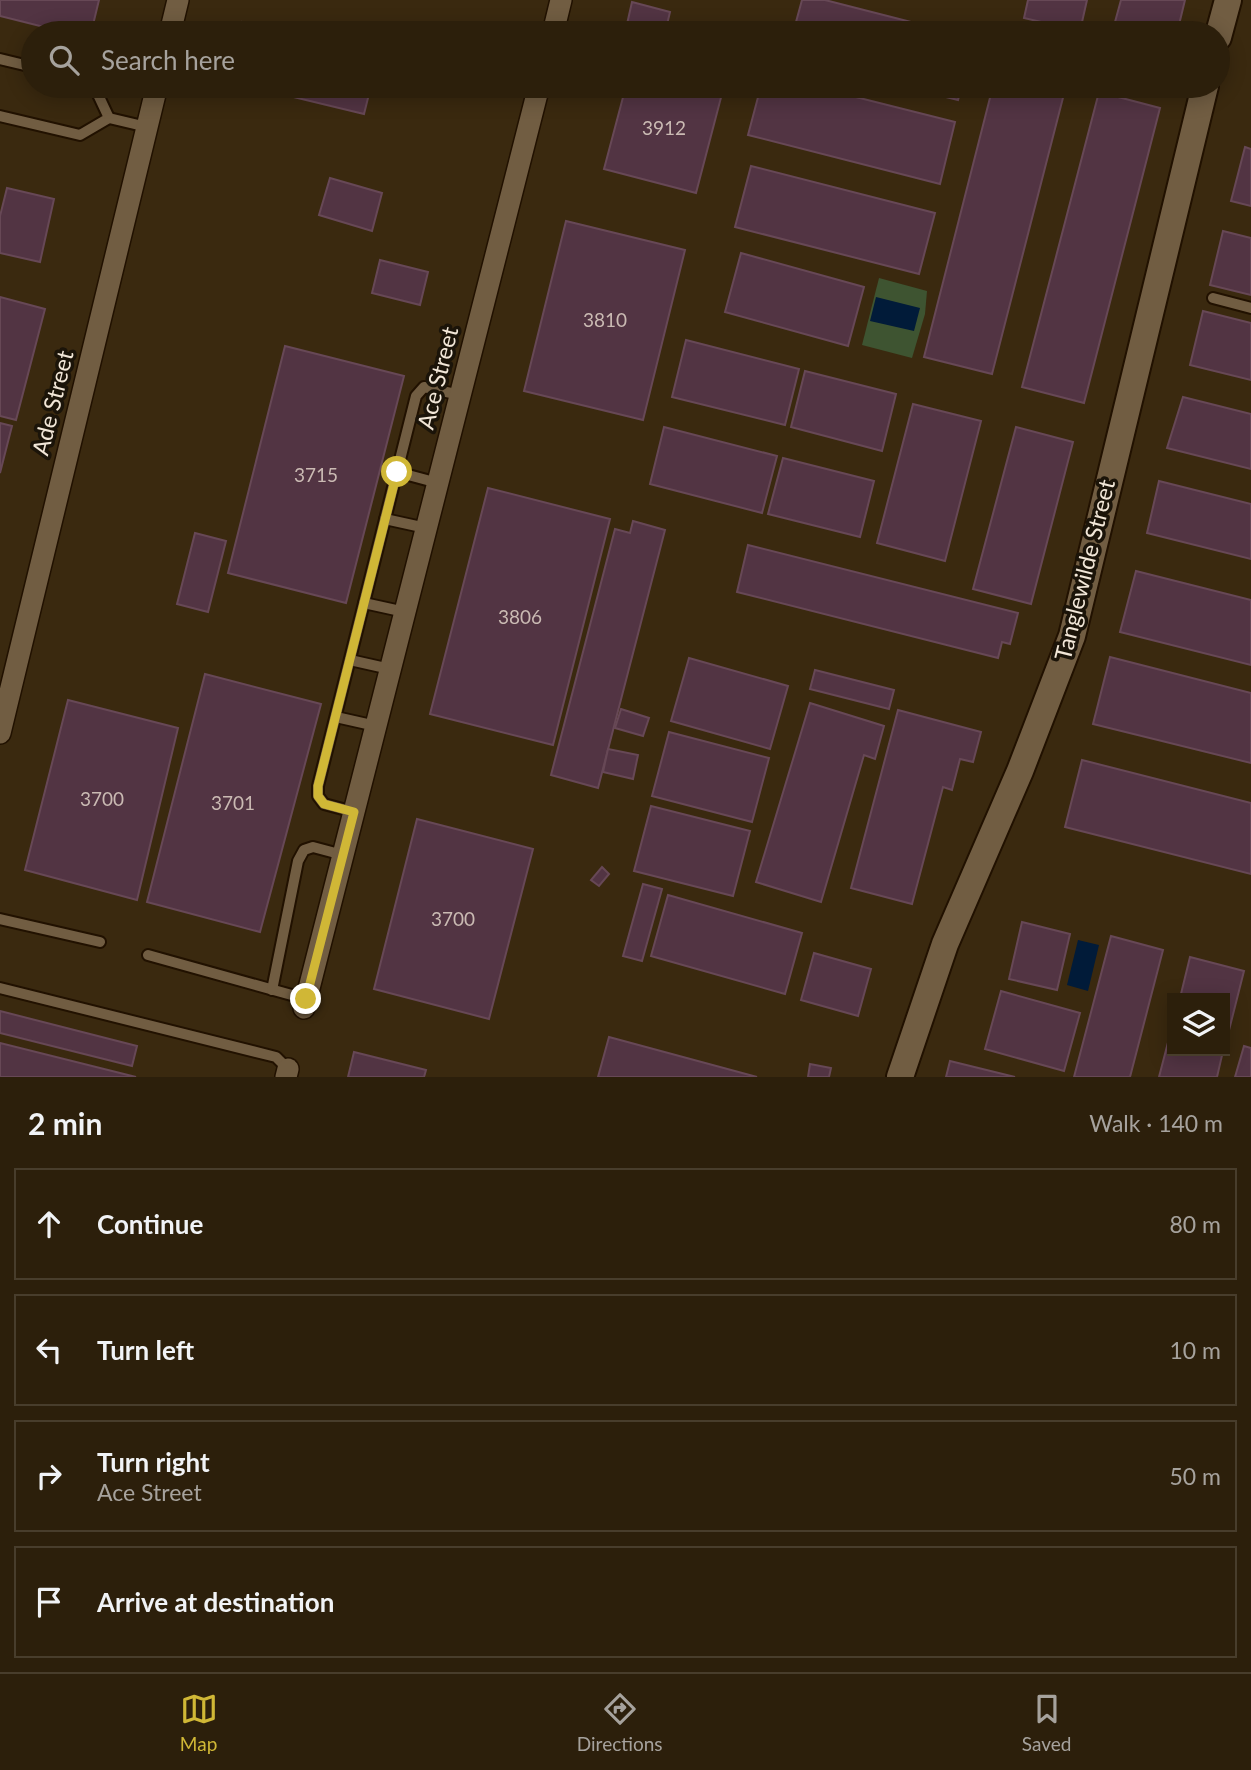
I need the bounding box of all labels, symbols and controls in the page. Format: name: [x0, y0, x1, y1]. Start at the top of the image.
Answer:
search box: [21, 21, 1230, 98]
icon: search: [45, 41, 83, 79]
text: Search here: [101, 44, 235, 76]
house number: 3912: [642, 116, 686, 139]
house number: 3810: [583, 308, 627, 331]
street label: Ace Street: [411, 323, 463, 432]
street label: Ade Street: [26, 347, 79, 458]
route start: [381, 456, 412, 487]
house number: 3715: [294, 463, 338, 486]
street label: Tanglewilde Street: [1048, 476, 1120, 663]
house number: 3806: [498, 605, 542, 628]
house number: 3700: [80, 787, 124, 810]
house number: 3701: [211, 791, 255, 814]
house number: 3700: [431, 907, 475, 930]
route end: [290, 983, 321, 1014]
map controls: [1167, 993, 1230, 1056]
button: layers: [1167, 993, 1230, 1056]
text: 2 min: [28, 1105, 102, 1141]
text: Walk · 140 m: [1089, 1109, 1223, 1137]
icon: ahead: [30, 1205, 68, 1243]
text: Continue: [97, 1208, 203, 1240]
text: 80 m: [1170, 1210, 1221, 1238]
icon: left: [30, 1331, 68, 1369]
text: Turn left: [97, 1334, 194, 1366]
text: 10 m: [1170, 1336, 1221, 1364]
text: Turn right: [97, 1446, 210, 1478]
icon: right: [30, 1457, 68, 1495]
text: 50 m: [1170, 1462, 1221, 1490]
text: Ace Street: [97, 1478, 202, 1506]
icon: arrive: [30, 1583, 68, 1621]
text: Arrive at destination: [97, 1586, 334, 1618]
tab: Map: [180, 1690, 218, 1755]
tab: Directions: [577, 1690, 663, 1755]
tab: Saved: [1022, 1690, 1071, 1755]

